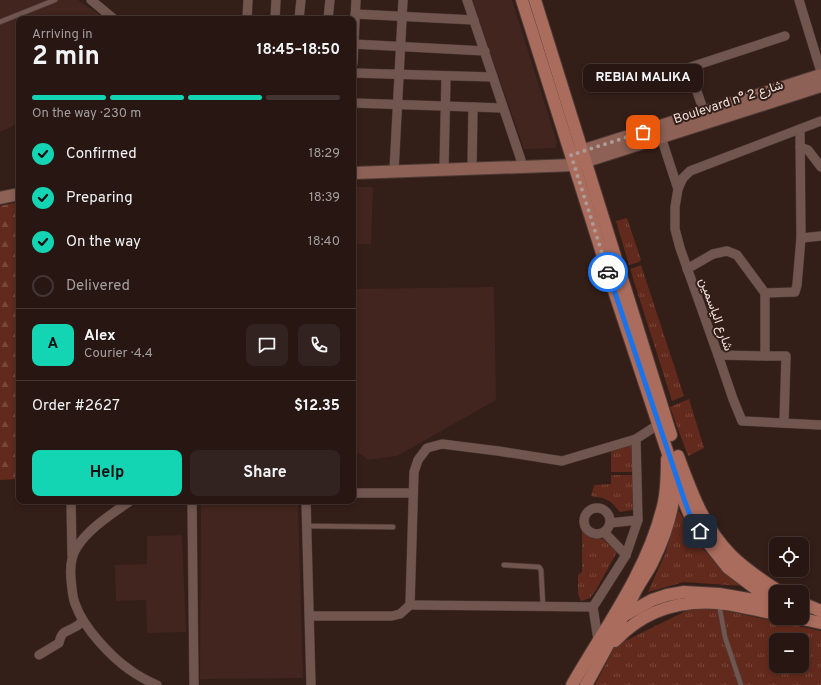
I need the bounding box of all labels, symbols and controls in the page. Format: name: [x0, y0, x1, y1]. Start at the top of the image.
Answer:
text: Arriving in: [32, 27, 93, 43]
text: 2 min: [32, 41, 100, 74]
text: 18:45–18:50: [257, 41, 340, 60]
callout: REBIAI MALIKA: [583, 64, 703, 92]
text: REBIAI MALIKA: [595, 70, 691, 86]
street label: Boulevard n° شارع 2: [672, 78, 786, 128]
text: On the way · 230 m: [32, 106, 141, 122]
pin: [626, 115, 660, 149]
icon: bag: [632, 121, 654, 143]
icon: check: [32, 143, 54, 165]
text: Confirmed: [66, 145, 137, 164]
text: 18:29: [309, 146, 340, 162]
icon: check: [32, 187, 54, 209]
text: Preparing: [66, 189, 133, 208]
text: 18:39: [309, 190, 340, 206]
icon: check: [32, 231, 54, 253]
text: On the way: [66, 233, 141, 252]
text: 18:40: [308, 234, 340, 250]
courier: [588, 252, 628, 292]
icon: car: [597, 261, 619, 283]
street label: شارع الياسمين: [695, 276, 736, 353]
text: Delivered: [66, 277, 130, 296]
button: chat: [246, 324, 288, 366]
button: phone: [298, 324, 340, 366]
text: Alex: [84, 327, 116, 346]
text: A: [48, 335, 58, 354]
text: Courier · 4.4: [84, 346, 153, 362]
text: Order #2627: [32, 397, 120, 416]
text: $12.35: [294, 397, 340, 416]
button: Help: [32, 450, 182, 496]
button: Share: [190, 450, 340, 496]
pin: [683, 514, 717, 548]
icon: home: [689, 520, 711, 542]
map controls: [769, 537, 809, 673]
button: locate: [769, 537, 809, 577]
button: +: [769, 585, 809, 625]
button: −: [769, 633, 809, 673]

